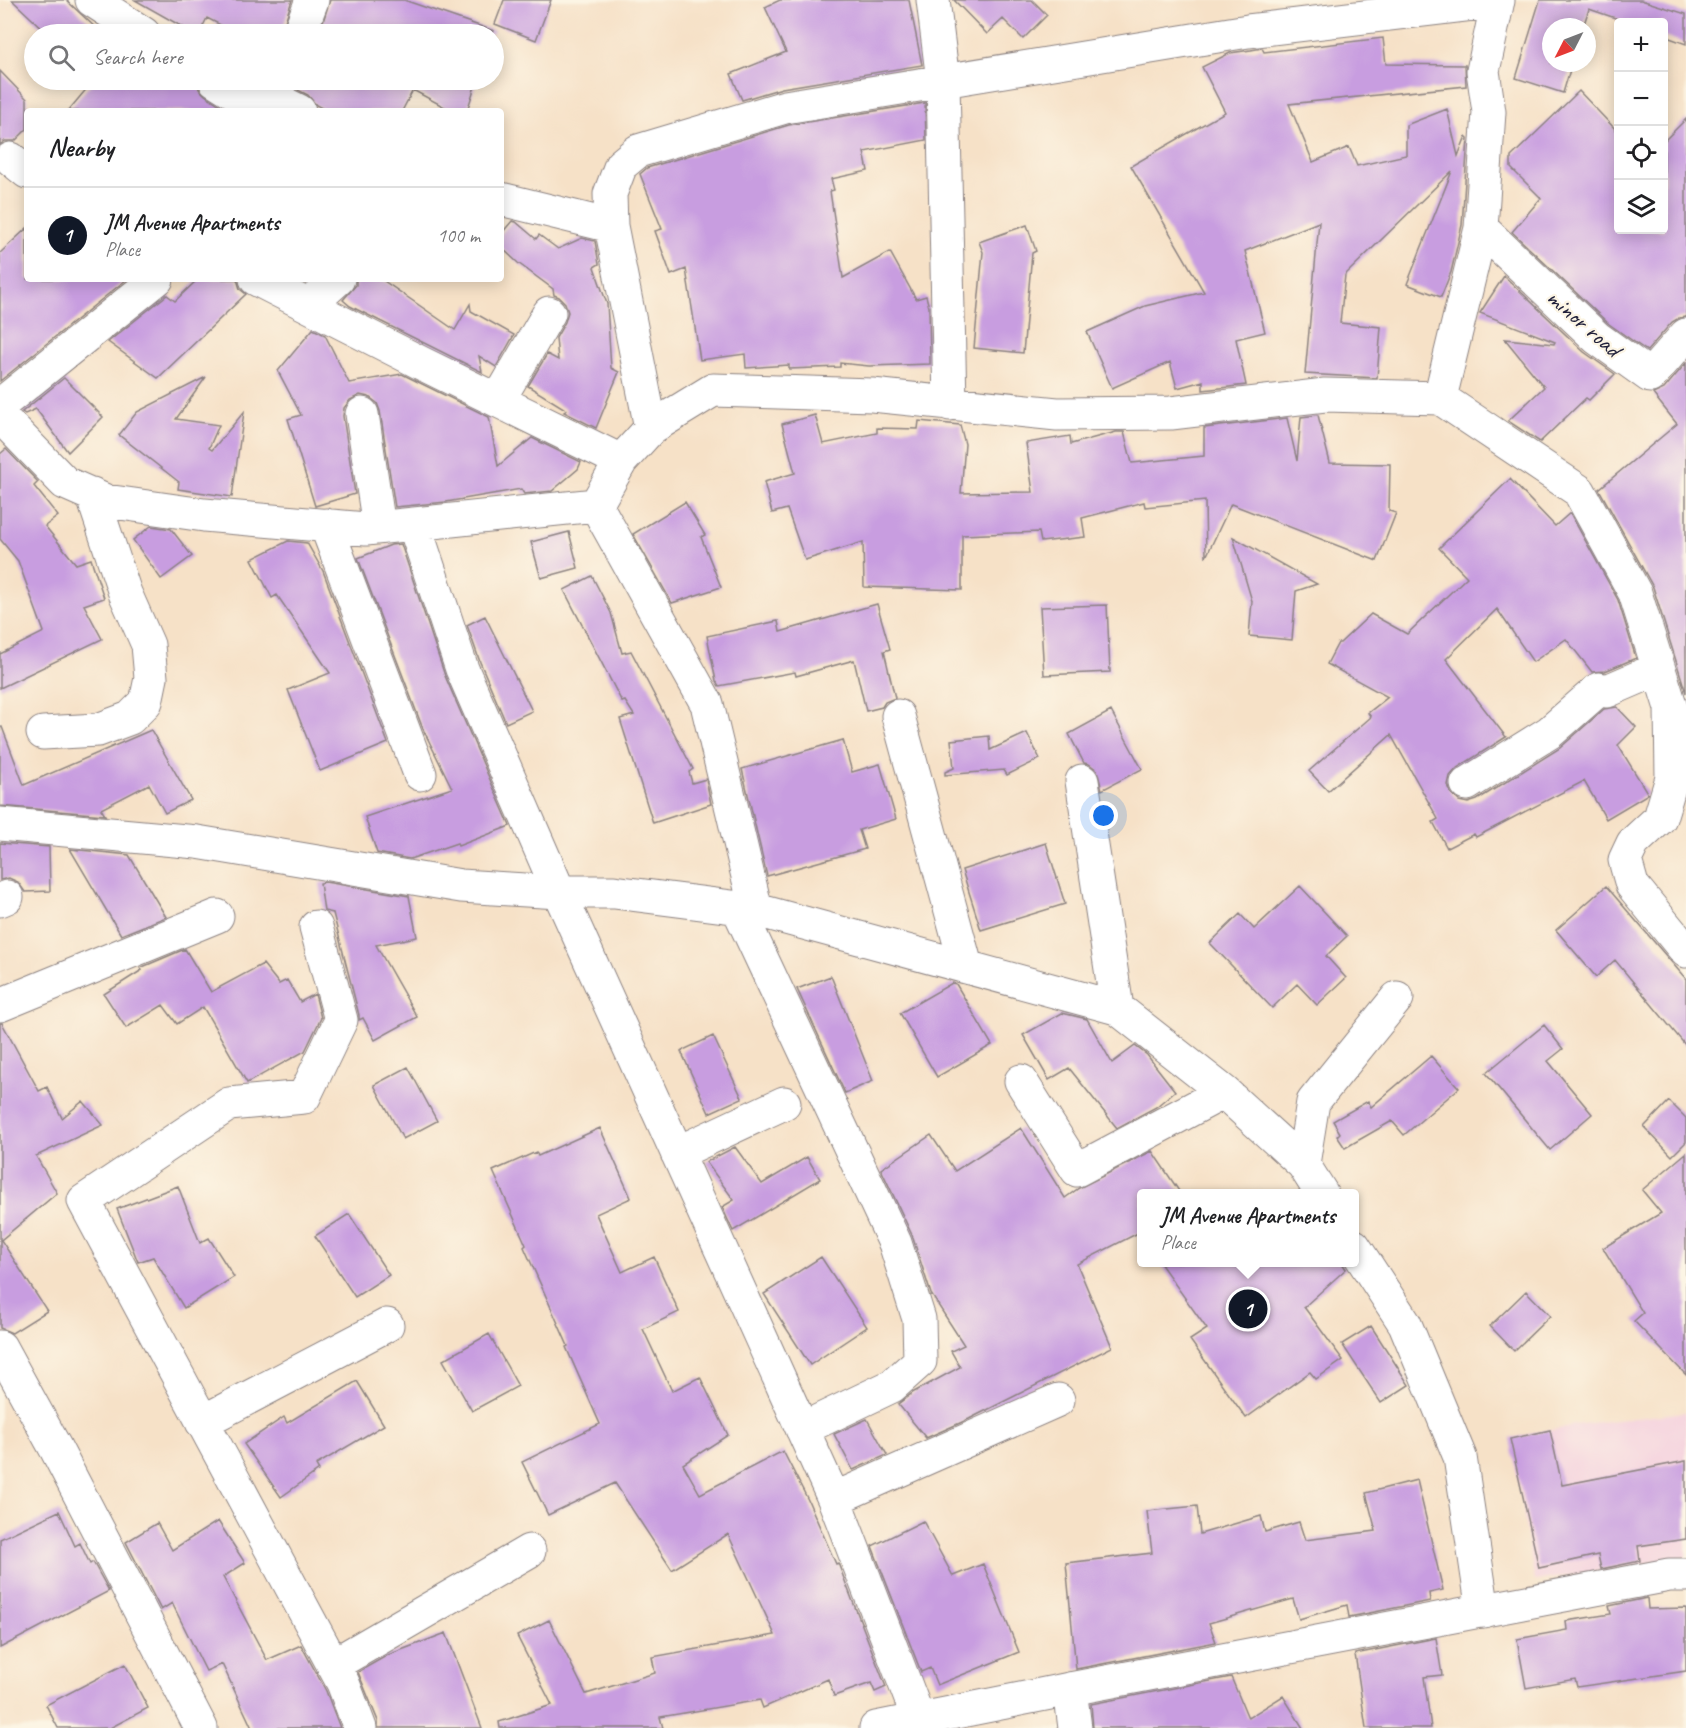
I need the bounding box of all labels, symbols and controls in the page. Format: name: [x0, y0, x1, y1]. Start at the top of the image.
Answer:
north arrow: [1542, 18, 1596, 72]
map controls: [1614, 18, 1668, 234]
button: +: [1614, 18, 1668, 72]
search box: [24, 24, 504, 90]
icon: search: [45, 41, 78, 74]
text: Search here: [93, 43, 183, 71]
button: −: [1614, 72, 1668, 126]
button: locate: [1614, 126, 1668, 180]
text: Nearby: [48, 131, 113, 164]
button: layers: [1614, 180, 1668, 234]
text: JM Avenue Apartments: [105, 209, 279, 237]
text: 1: [63, 223, 72, 248]
text: 100 m: [437, 223, 480, 248]
text: Place: [105, 237, 140, 262]
street label: minor road: [1541, 283, 1630, 366]
your location: [1089, 801, 1118, 830]
popup: [1137, 1189, 1359, 1267]
text: JM Avenue Apartments: [1161, 1202, 1335, 1230]
text: Place: [1161, 1230, 1196, 1255]
pin: 1: [1228, 1286, 1268, 1332]

